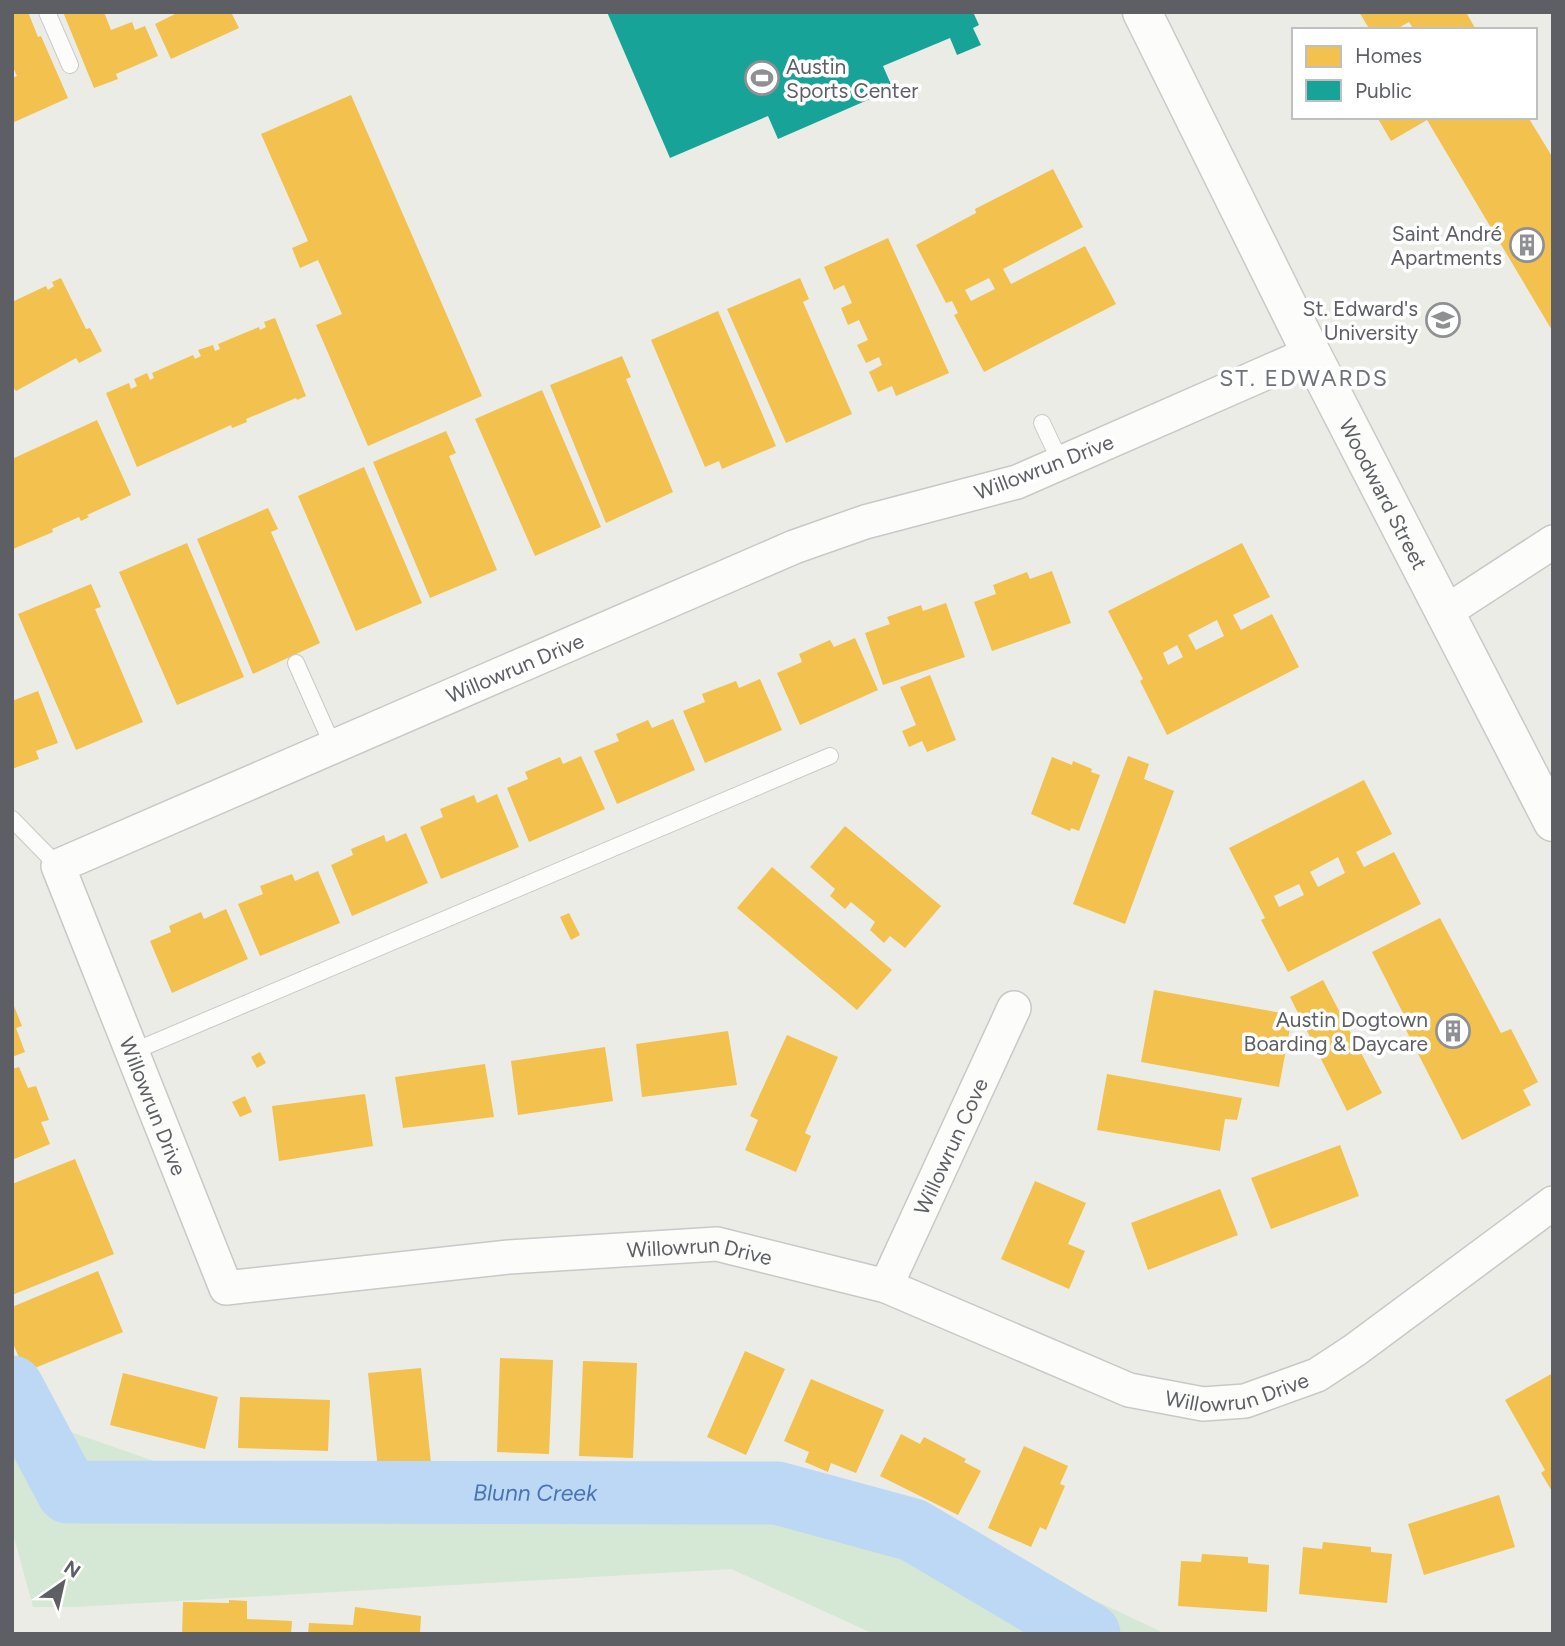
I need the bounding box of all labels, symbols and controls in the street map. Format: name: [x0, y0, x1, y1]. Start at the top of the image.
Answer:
legend: [1292, 28, 1537, 119]
text: Homes: [1355, 43, 1422, 68]
place label: Austin Sports Center: [786, 54, 918, 103]
sports icon: Austin Sports Center: [743, 59, 781, 97]
text: Public: [1355, 78, 1412, 103]
place label: Saint André Apartments: [1391, 221, 1502, 270]
building icon: Saint André Apartments: [1508, 226, 1546, 264]
place label: St. Edward's University: [1303, 296, 1418, 345]
school or university icon: St. Edward's University: [1424, 301, 1462, 339]
district label: ST. EDWARDS: [1219, 364, 1389, 392]
street label: Woodward Street: [1334, 414, 1433, 574]
street label: Willowrun Drive: [971, 429, 1117, 505]
street label: Willowrun Drive: [442, 628, 588, 708]
place label: Austin Dogtown Boarding & Daycare: [1244, 1007, 1428, 1056]
building icon: Austin Dogtown Boarding & Daycare: [1434, 1012, 1472, 1050]
street label: Willowrun Drive: [115, 1033, 192, 1179]
street label: Willowrun Cove: [908, 1074, 993, 1218]
street label: Willowrun Drive: [626, 1231, 775, 1270]
street label: Willowrun Drive: [1163, 1367, 1312, 1417]
water label: Blunn Creek: [473, 1479, 598, 1507]
north arrow: [28, 1548, 98, 1618]
text: N: [60, 1556, 85, 1583]

